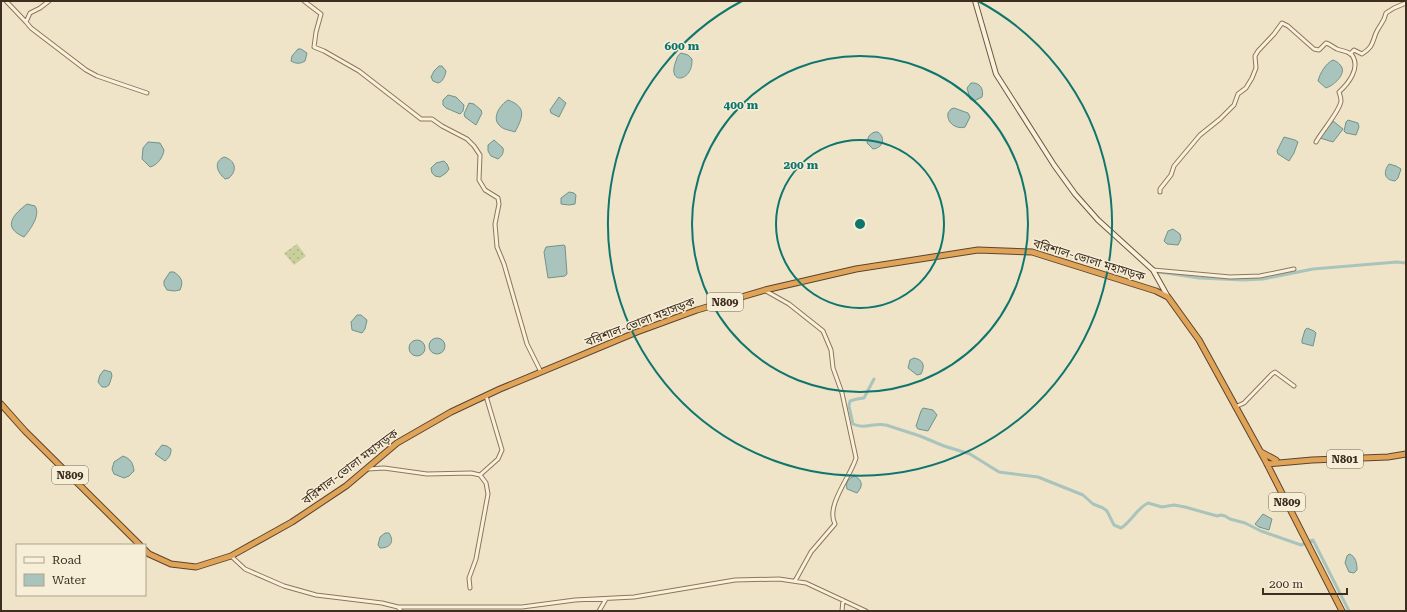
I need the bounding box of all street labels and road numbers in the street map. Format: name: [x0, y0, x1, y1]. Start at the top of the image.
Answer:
street label: বরিশাল-ভোলা মহাসড়ক: [1030, 235, 1147, 284]
road number: N809: [707, 293, 743, 311]
street label: বরিশাল-ভোলা মহাসড়ক: [582, 294, 697, 350]
street label: বরিশাল-ভোলা মহাসড়ক: [298, 425, 401, 508]
road number: N801: [1327, 450, 1363, 468]
road number: N809: [52, 466, 88, 484]
road number: N809: [1269, 493, 1305, 511]

